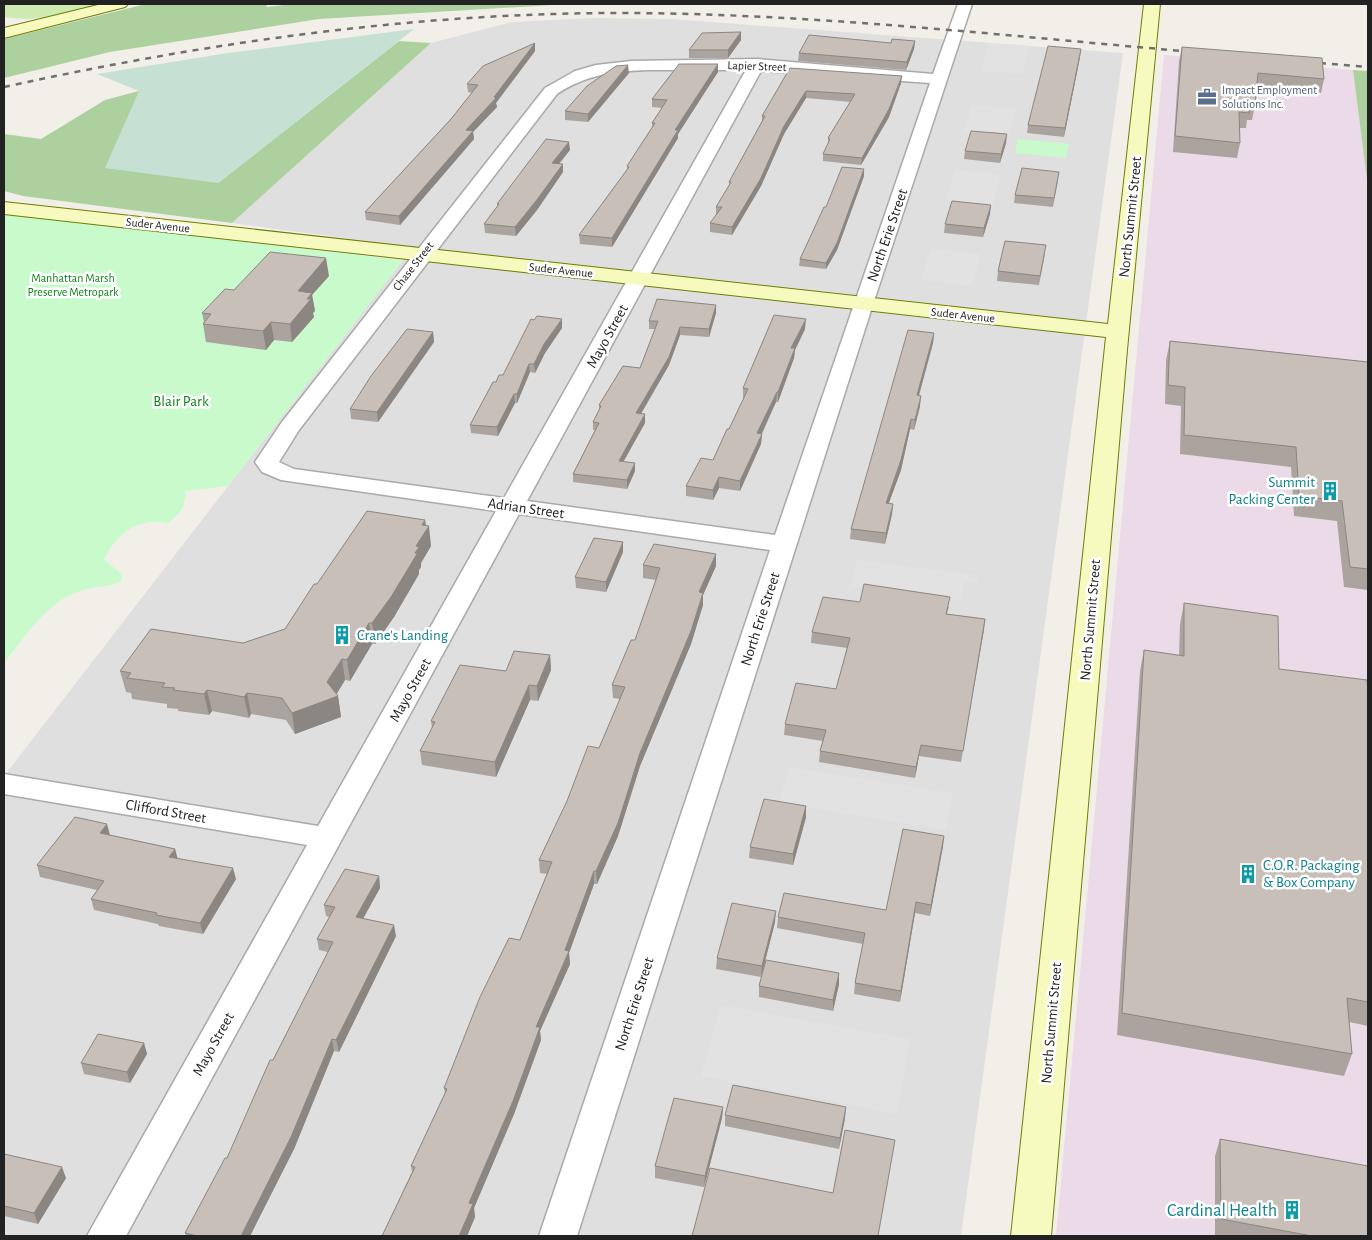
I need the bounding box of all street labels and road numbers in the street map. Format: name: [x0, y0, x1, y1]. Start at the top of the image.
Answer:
street label: Lapier Street: [727, 59, 787, 73]
street label: North Summit Street: [1117, 156, 1144, 278]
street label: North Erie Street: [865, 187, 910, 284]
street label: Suder Avenue: [125, 216, 191, 234]
street label: Chase Street: [390, 239, 436, 293]
street label: Suder Avenue: [528, 261, 594, 279]
street label: Mayo Street: [584, 302, 631, 370]
street label: Suder Avenue: [930, 306, 996, 324]
street label: Adrian Street: [487, 496, 565, 521]
street label: North Summit Street: [1078, 559, 1103, 681]
street label: North Erie Street: [738, 570, 783, 668]
street label: Mayo Street: [387, 656, 434, 724]
street label: Clifford Street: [124, 797, 208, 826]
street label: North Erie Street: [612, 955, 657, 1053]
street label: North Summit Street: [1039, 962, 1064, 1084]
street label: Mayo Street: [190, 1010, 237, 1078]

